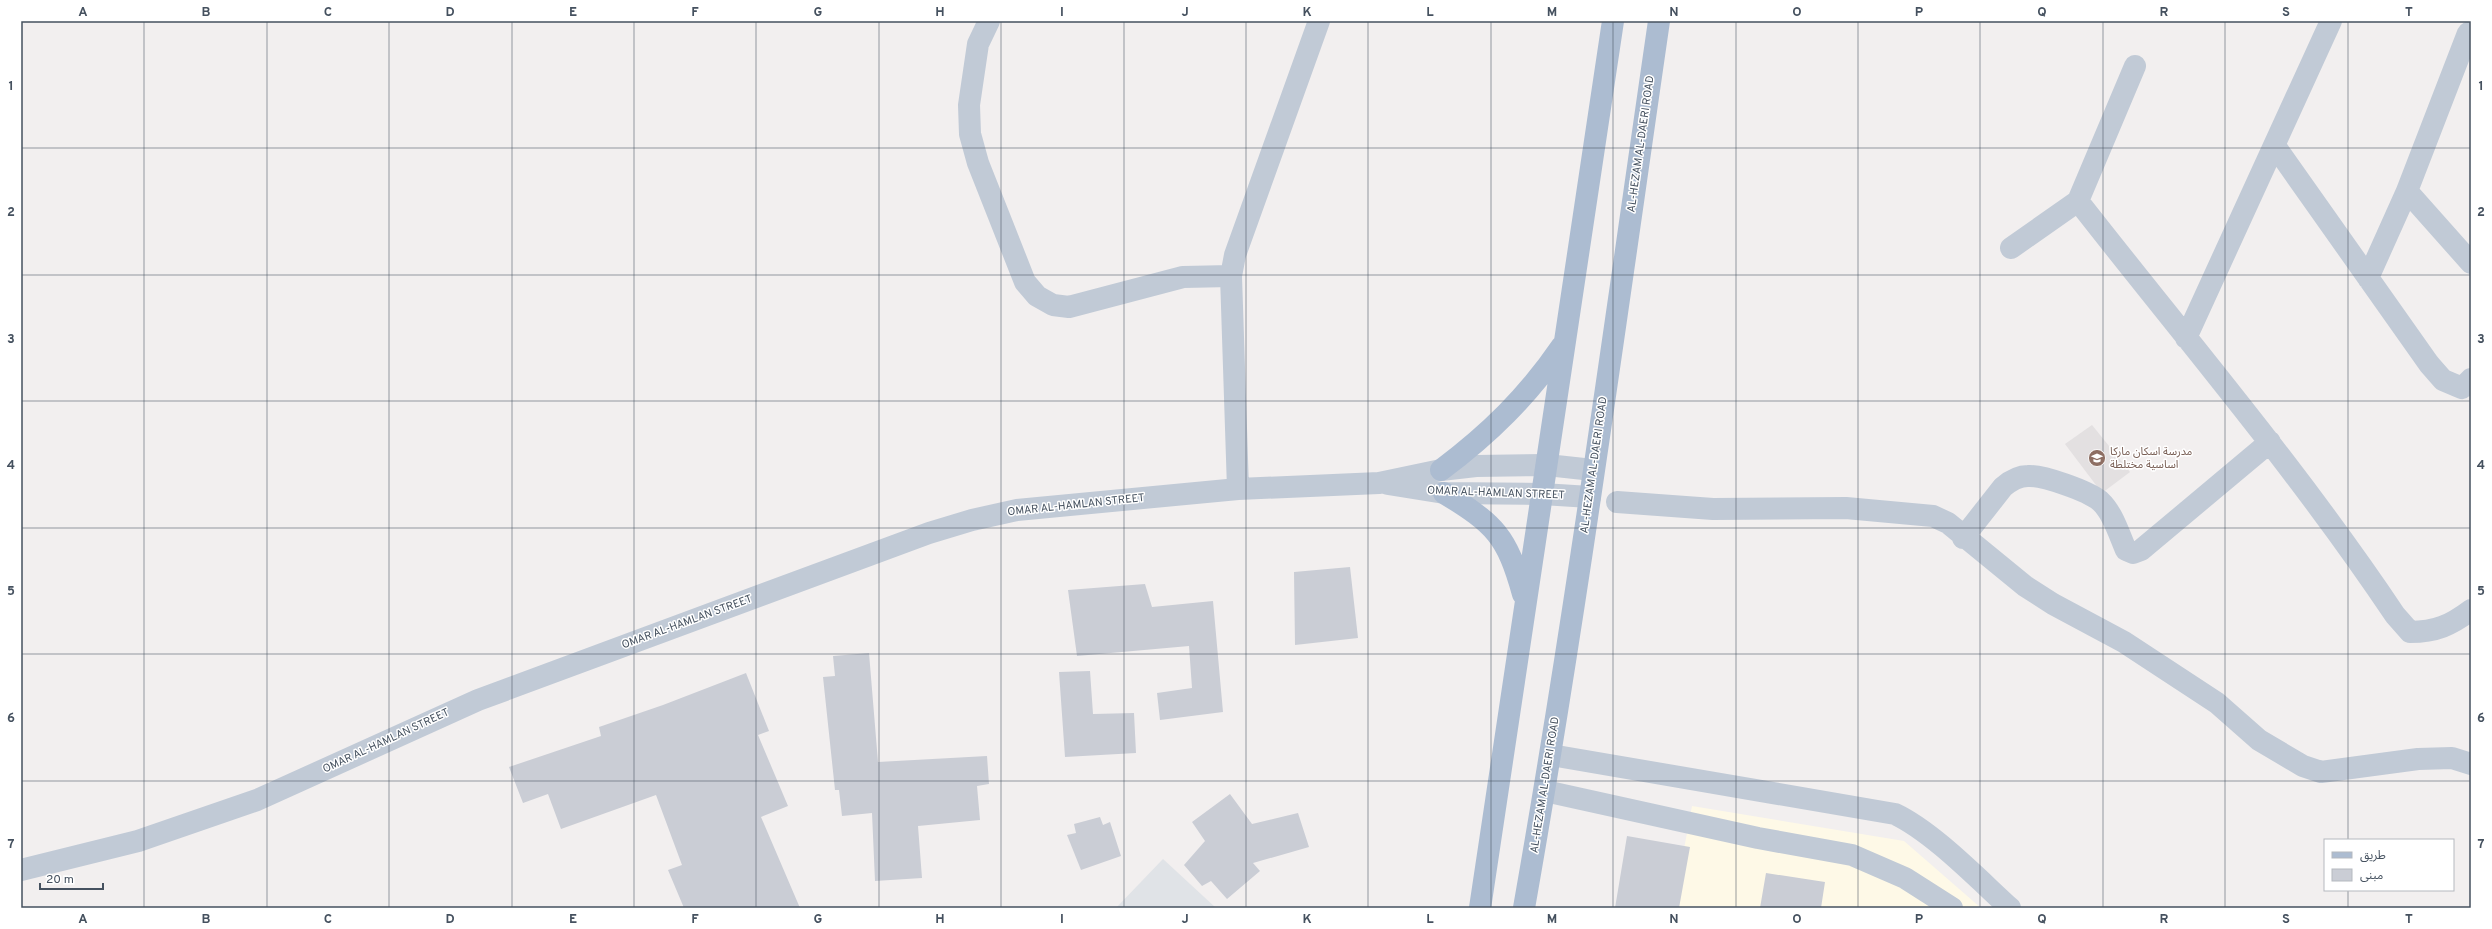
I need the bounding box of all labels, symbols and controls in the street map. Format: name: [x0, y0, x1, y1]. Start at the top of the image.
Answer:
text: A: [78, 5, 88, 21]
text: B: [202, 5, 211, 21]
text: C: [324, 5, 332, 21]
text: D: [445, 5, 455, 21]
text: E: [569, 5, 577, 21]
text: F: [691, 5, 699, 21]
text: G: [814, 5, 823, 21]
text: H: [935, 5, 945, 21]
text: I: [1060, 5, 1064, 21]
text: J: [1181, 5, 1189, 21]
text: K: [1302, 5, 1312, 21]
text: L: [1426, 5, 1434, 21]
text: M: [1547, 5, 1557, 21]
text: N: [1669, 5, 1679, 21]
text: O: [1792, 5, 1802, 21]
text: P: [1915, 5, 1924, 21]
text: Q: [2037, 5, 2047, 21]
text: R: [2160, 5, 2169, 21]
text: S: [2282, 5, 2290, 21]
text: T: [2405, 5, 2413, 21]
street label: AL-HEZAM AL-DAERI ROAD: [1624, 75, 1658, 213]
text: 1: [8, 79, 14, 95]
text: 1: [2478, 79, 2484, 95]
text: 2: [7, 205, 15, 221]
text: 2: [2477, 205, 2485, 221]
text: 3: [7, 332, 15, 348]
text: 3: [2477, 332, 2485, 348]
street label: AL-HEZAM AL-DAERI ROAD: [1577, 396, 1611, 534]
place label: مدرسة اسكان ماركا اساسية مختلطة: [2110, 445, 2193, 472]
school or university icon: مدرسة اسكان ماركا اساسية مختلطة: [2087, 448, 2107, 468]
text: 4: [7, 458, 15, 474]
text: 4: [2477, 458, 2485, 474]
street label: OMAR AL-HAMLAN STREET: [1427, 484, 1565, 502]
street label: OMAR AL-HAMLAN STREET: [1007, 491, 1145, 519]
text: 5: [7, 584, 15, 600]
text: 5: [2477, 584, 2485, 600]
street label: OMAR AL-HAMLAN STREET: [620, 592, 754, 652]
street label: OMAR AL-HAMLAN STREET: [321, 706, 451, 776]
text: 6: [7, 711, 15, 727]
text: 6: [2477, 711, 2485, 727]
street label: AL-HEZAM AL-DAERI ROAD: [1527, 716, 1563, 854]
text: 7: [8, 837, 15, 853]
text: 7: [2478, 837, 2485, 853]
legend: [2324, 839, 2454, 891]
text: طريق: [2360, 848, 2386, 864]
scale bar: [40, 865, 103, 891]
text: مبنى: [2360, 868, 2383, 884]
text: 20 m: [46, 872, 74, 888]
text: A: [78, 912, 88, 928]
text: B: [202, 912, 211, 928]
text: C: [324, 912, 332, 928]
text: D: [445, 912, 455, 928]
text: E: [569, 912, 577, 928]
text: F: [691, 912, 699, 928]
text: G: [814, 912, 823, 928]
text: H: [935, 912, 945, 928]
text: I: [1060, 912, 1064, 928]
text: J: [1181, 912, 1189, 928]
text: K: [1302, 912, 1312, 928]
text: L: [1426, 912, 1434, 928]
text: M: [1547, 912, 1557, 928]
text: N: [1669, 912, 1679, 928]
text: O: [1792, 912, 1802, 928]
text: P: [1915, 912, 1924, 928]
text: Q: [2037, 912, 2047, 928]
text: R: [2160, 912, 2169, 928]
text: S: [2282, 912, 2290, 928]
text: T: [2405, 912, 2413, 928]

